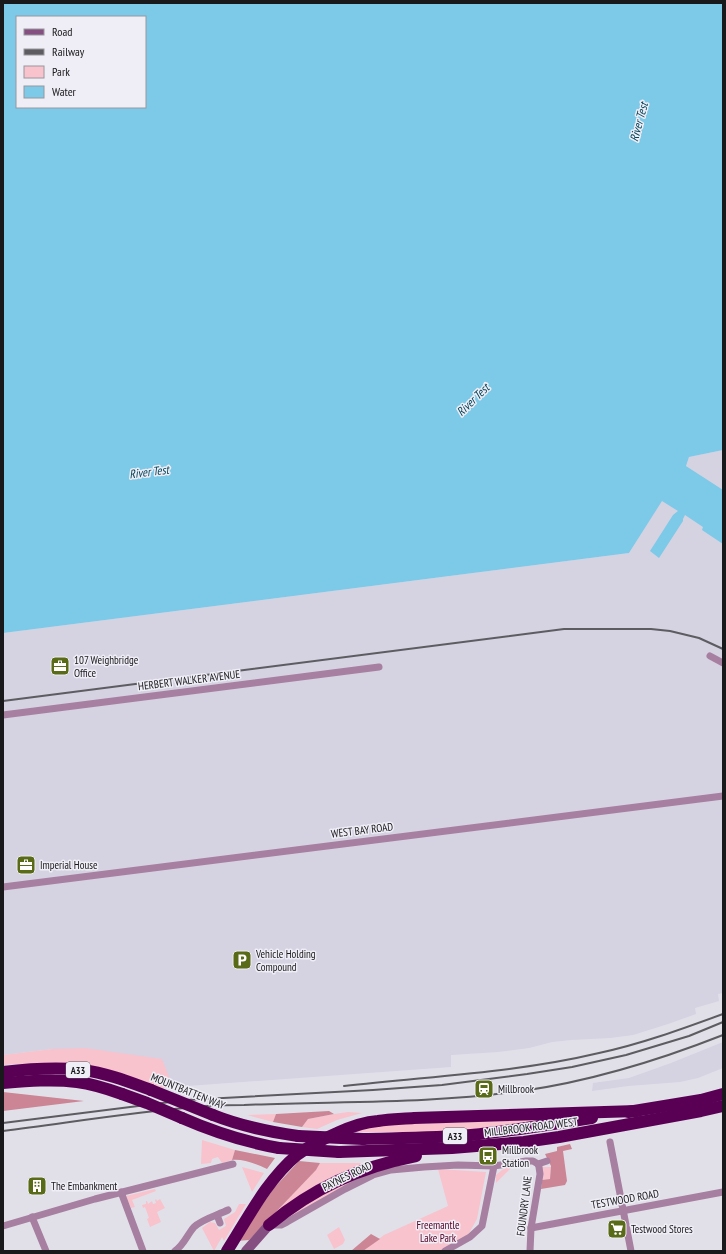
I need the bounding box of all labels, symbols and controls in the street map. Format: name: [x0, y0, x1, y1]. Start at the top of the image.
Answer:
legend: [16, 16, 146, 108]
text: Road: [52, 24, 72, 39]
text: Railway: [52, 44, 85, 59]
text: Park: [52, 64, 70, 79]
text: Water: [52, 84, 77, 99]
water label: River Test: [626, 99, 651, 143]
water label: River Test: [453, 379, 493, 419]
water label: River Test: [128, 461, 171, 481]
place label: 107 Weighbridge Office: [74, 653, 139, 680]
office icon: 107 Weighbridge Office: [49, 655, 71, 677]
street label: HERBERT WALKER AVENUE: [137, 667, 241, 693]
street label: WEST BAY ROAD: [330, 819, 394, 841]
office icon: Imperial House: [15, 854, 37, 876]
place label: Imperial House: [40, 858, 98, 872]
place label: Vehicle Holding Compound: [255, 947, 316, 974]
parking icon: Vehicle Holding Compound: [231, 949, 253, 971]
road number: A33: [66, 1062, 90, 1078]
street label: MOUNTBATTEN WAY: [149, 1070, 227, 1112]
station icon: Millbrook: [473, 1078, 495, 1100]
place label: Millbrook: [498, 1082, 535, 1096]
street label: MILLBROOK ROAD WEST: [483, 1114, 579, 1140]
road number: A33: [443, 1128, 467, 1144]
place label: Millbrook Station: [502, 1143, 539, 1170]
bus stop icon: Millbrook Station: [477, 1145, 499, 1167]
street label: PAYNES ROAD: [320, 1158, 374, 1194]
building icon: The Embankment: [26, 1175, 48, 1197]
street label: FOUNDRY LANE: [513, 1175, 535, 1237]
place label: The Embankment: [51, 1179, 117, 1193]
street label: TESTWOOD ROAD: [590, 1186, 660, 1212]
park label: Freemantle Lake Park: [416, 1218, 460, 1245]
supermarket icon: Testwood Stores: [606, 1218, 628, 1240]
place label: Testwood Stores: [631, 1222, 693, 1236]

